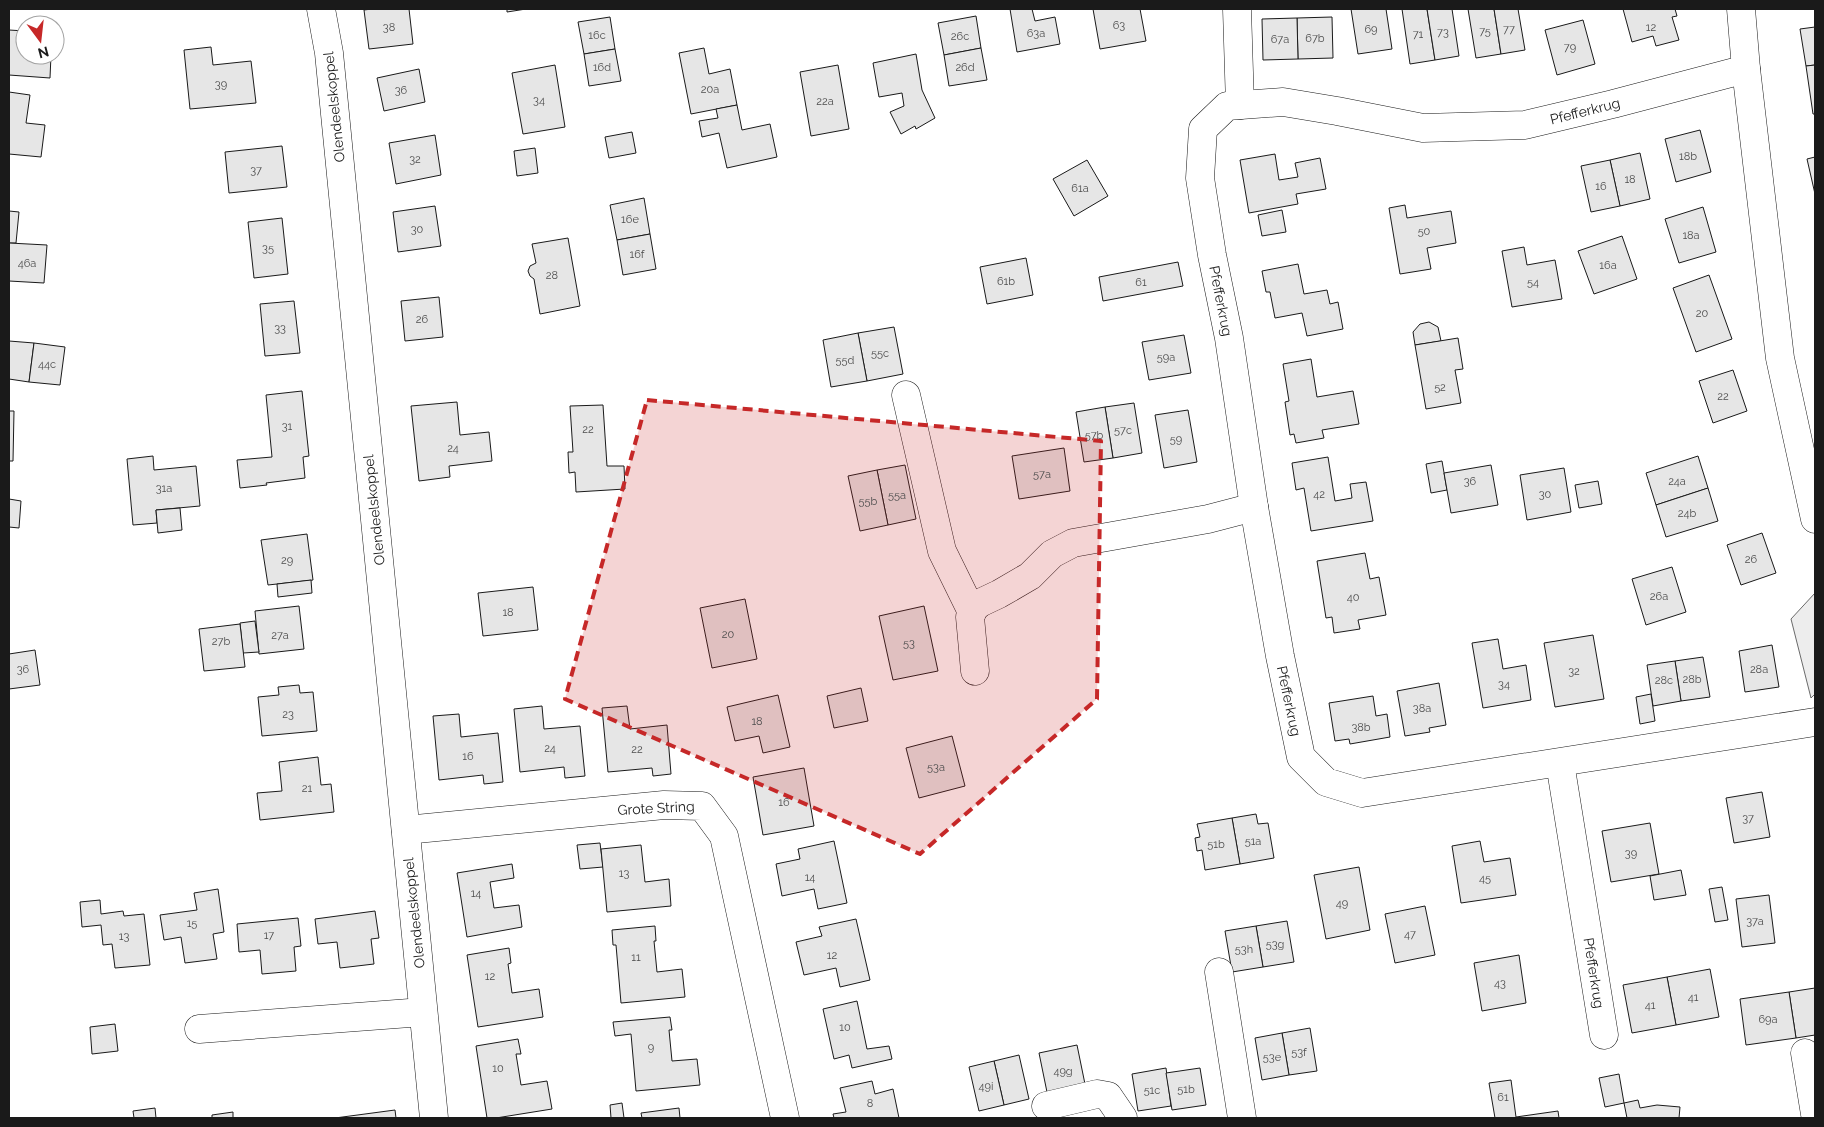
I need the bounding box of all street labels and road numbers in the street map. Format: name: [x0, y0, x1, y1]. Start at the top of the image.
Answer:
street label: Olendeelskoppel: [320, 51, 348, 163]
street label: Pfefferkrug: [1548, 95, 1622, 127]
street label: Pfefferkrug: [1206, 264, 1236, 338]
street label: Olendeelskoppel: [360, 454, 388, 566]
street label: Pfefferkrug: [1274, 664, 1304, 738]
street label: Grote String: [617, 798, 695, 818]
street label: Olendeelskoppel: [400, 857, 428, 969]
street label: Pfefferkrug: [1580, 936, 1608, 1010]

